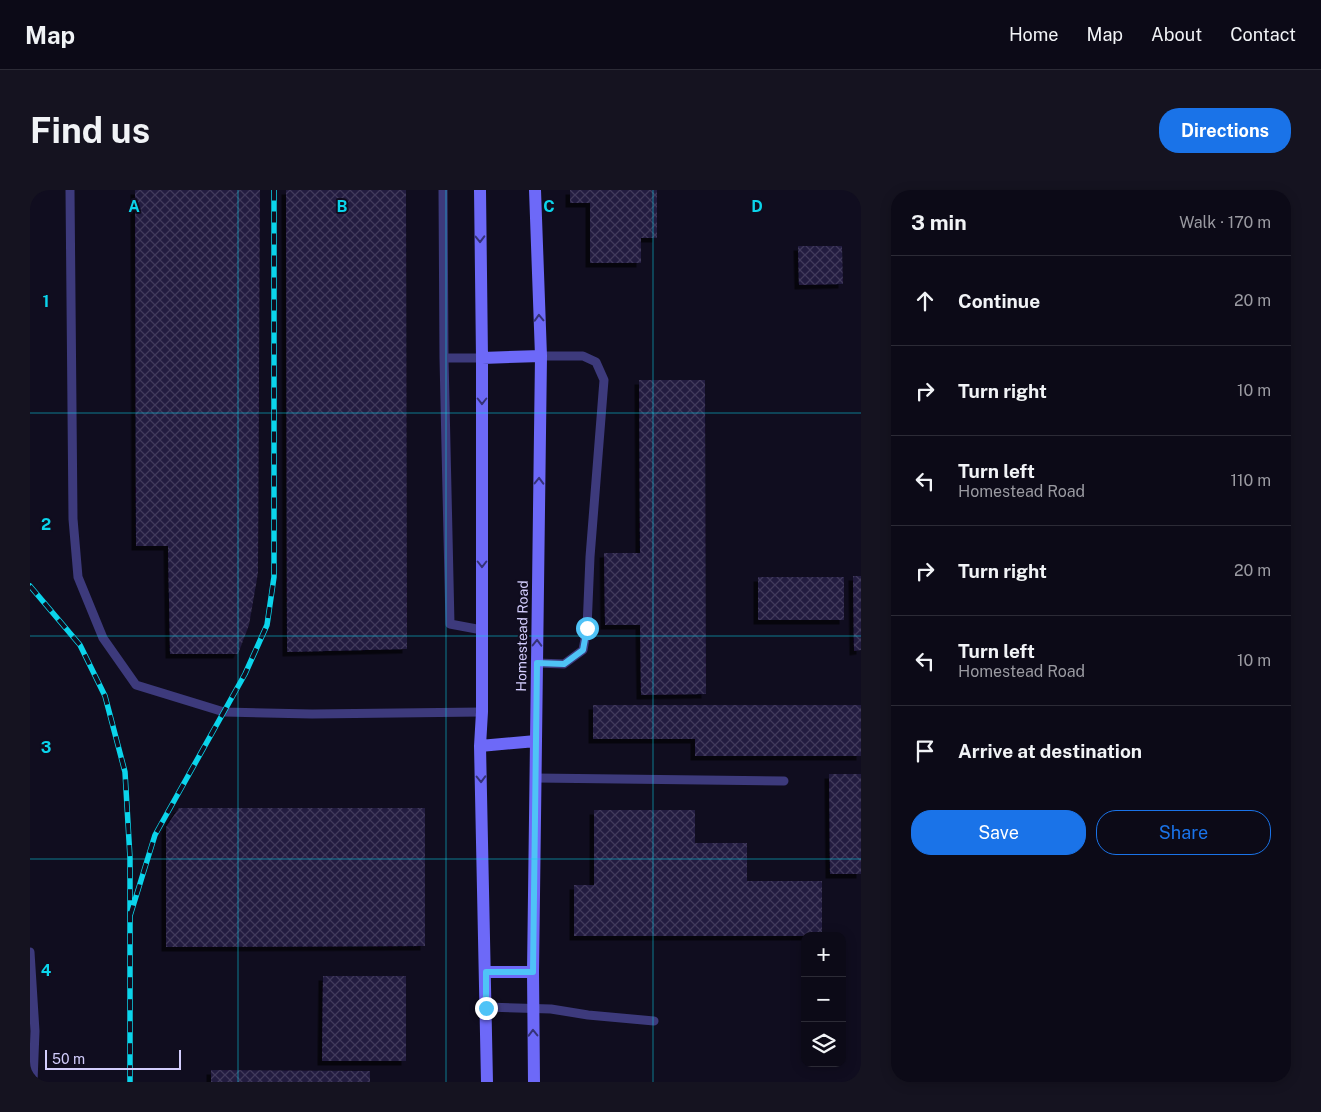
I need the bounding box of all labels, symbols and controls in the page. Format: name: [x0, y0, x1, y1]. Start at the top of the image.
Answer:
text: Map: [25, 21, 75, 49]
text: Home: [1009, 24, 1059, 45]
text: Map: [1087, 24, 1123, 45]
text: About: [1151, 24, 1202, 45]
text: Contact: [1230, 24, 1296, 45]
button: Directions: [1159, 108, 1291, 153]
text: Find us: [30, 110, 150, 151]
text: A: [128, 197, 140, 216]
text: B: [337, 197, 348, 216]
text: C: [543, 197, 555, 216]
text: D: [751, 197, 763, 216]
text: 3 min: [911, 210, 967, 235]
text: Walk · 170 m: [1179, 213, 1271, 232]
one-way arrow: [475, 235, 486, 243]
icon: ahead: [911, 287, 939, 315]
text: Continue: [958, 290, 1040, 312]
text: 20 m: [1234, 291, 1271, 310]
text: 1: [43, 292, 49, 311]
one-way arrow: [534, 314, 545, 322]
icon: right: [911, 377, 939, 405]
text: Turn right: [958, 380, 1047, 402]
text: 10 m: [1237, 381, 1271, 400]
one-way arrow: [477, 398, 487, 405]
text: Turn left: [958, 460, 1035, 482]
icon: left: [911, 467, 939, 495]
text: 110 m: [1230, 471, 1271, 490]
one-way arrow: [534, 477, 544, 484]
text: Homestead Road: [958, 482, 1085, 501]
text: 2: [41, 515, 51, 534]
icon: right: [911, 557, 939, 585]
one-way arrow: [477, 560, 487, 568]
text: Turn right: [958, 560, 1047, 582]
text: 20 m: [1234, 561, 1271, 580]
street label: Homestead Road: [513, 580, 531, 692]
route start: [576, 617, 599, 640]
one-way arrow: [532, 639, 542, 647]
text: Turn left: [958, 640, 1035, 662]
icon: left: [911, 647, 939, 675]
text: 10 m: [1237, 651, 1271, 670]
text: Homestead Road: [958, 662, 1085, 681]
icon: arrive: [911, 737, 939, 765]
text: 3: [41, 738, 51, 757]
text: Arrive at destination: [958, 740, 1142, 762]
one-way arrow: [476, 775, 486, 783]
button: Save: [911, 810, 1086, 855]
button: Share: [1096, 810, 1271, 855]
map controls: [801, 932, 846, 1067]
button: +: [801, 932, 846, 977]
text: 4: [41, 961, 52, 980]
button: −: [801, 977, 846, 1022]
route end: [475, 997, 498, 1020]
button: layers: [801, 1022, 846, 1067]
one-way arrow: [528, 1029, 539, 1037]
scale bar: [45, 1047, 181, 1070]
text: 50 m: [52, 1051, 85, 1067]

